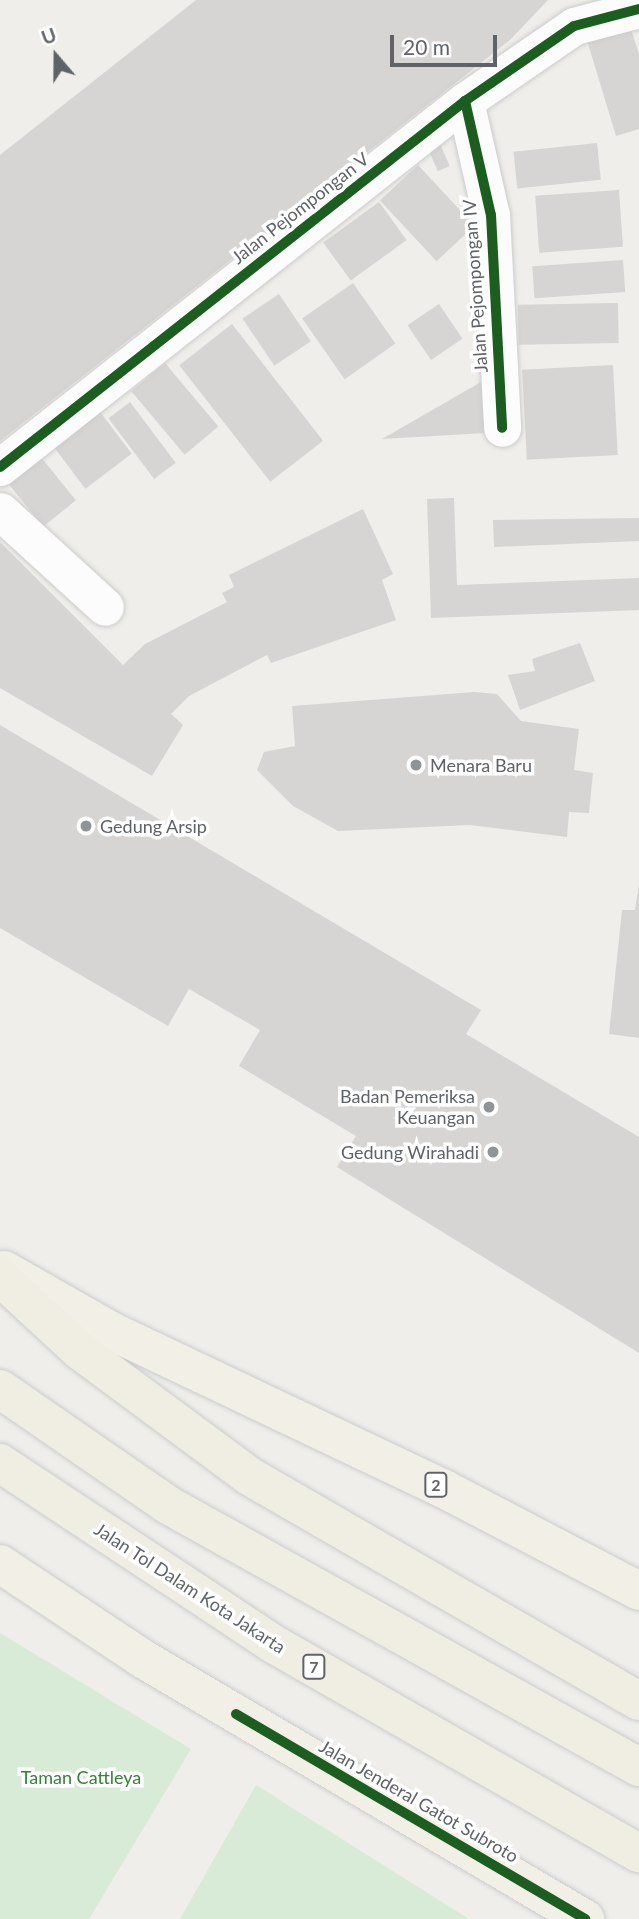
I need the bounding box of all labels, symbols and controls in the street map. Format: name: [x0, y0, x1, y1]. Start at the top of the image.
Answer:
north arrow: [21, 21, 91, 91]
scale bar: [394, 21, 501, 65]
text: U: [38, 23, 59, 49]
text: 20 m: [403, 34, 450, 59]
street label: Jalan Pejompongan V: [227, 148, 373, 268]
street label: Jalan Pejompongan IV: [458, 199, 492, 373]
place label: Menara Baru: [430, 754, 532, 776]
marker: Menara Baru: [408, 757, 424, 773]
place label: Gedung Arsip: [100, 815, 208, 837]
marker: Gedung Arsip: [78, 818, 94, 834]
place label: Badan Pemeriksa Keuangan: [340, 1086, 475, 1128]
marker: Badan Pemeriksa Keuangan: [481, 1099, 497, 1115]
place label: Gedung Wirahadi: [341, 1141, 479, 1163]
marker: Gedung Wirahadi: [485, 1144, 501, 1160]
road number: 2: [424, 1472, 448, 1498]
street label: Jalan Tol Dalam Kota Jakarta: [90, 1518, 290, 1658]
road number: 7: [302, 1654, 326, 1680]
street label: Jalan Jenderal Gatot Subroto: [315, 1735, 523, 1867]
park label: Taman Cattleya: [21, 1766, 141, 1788]

